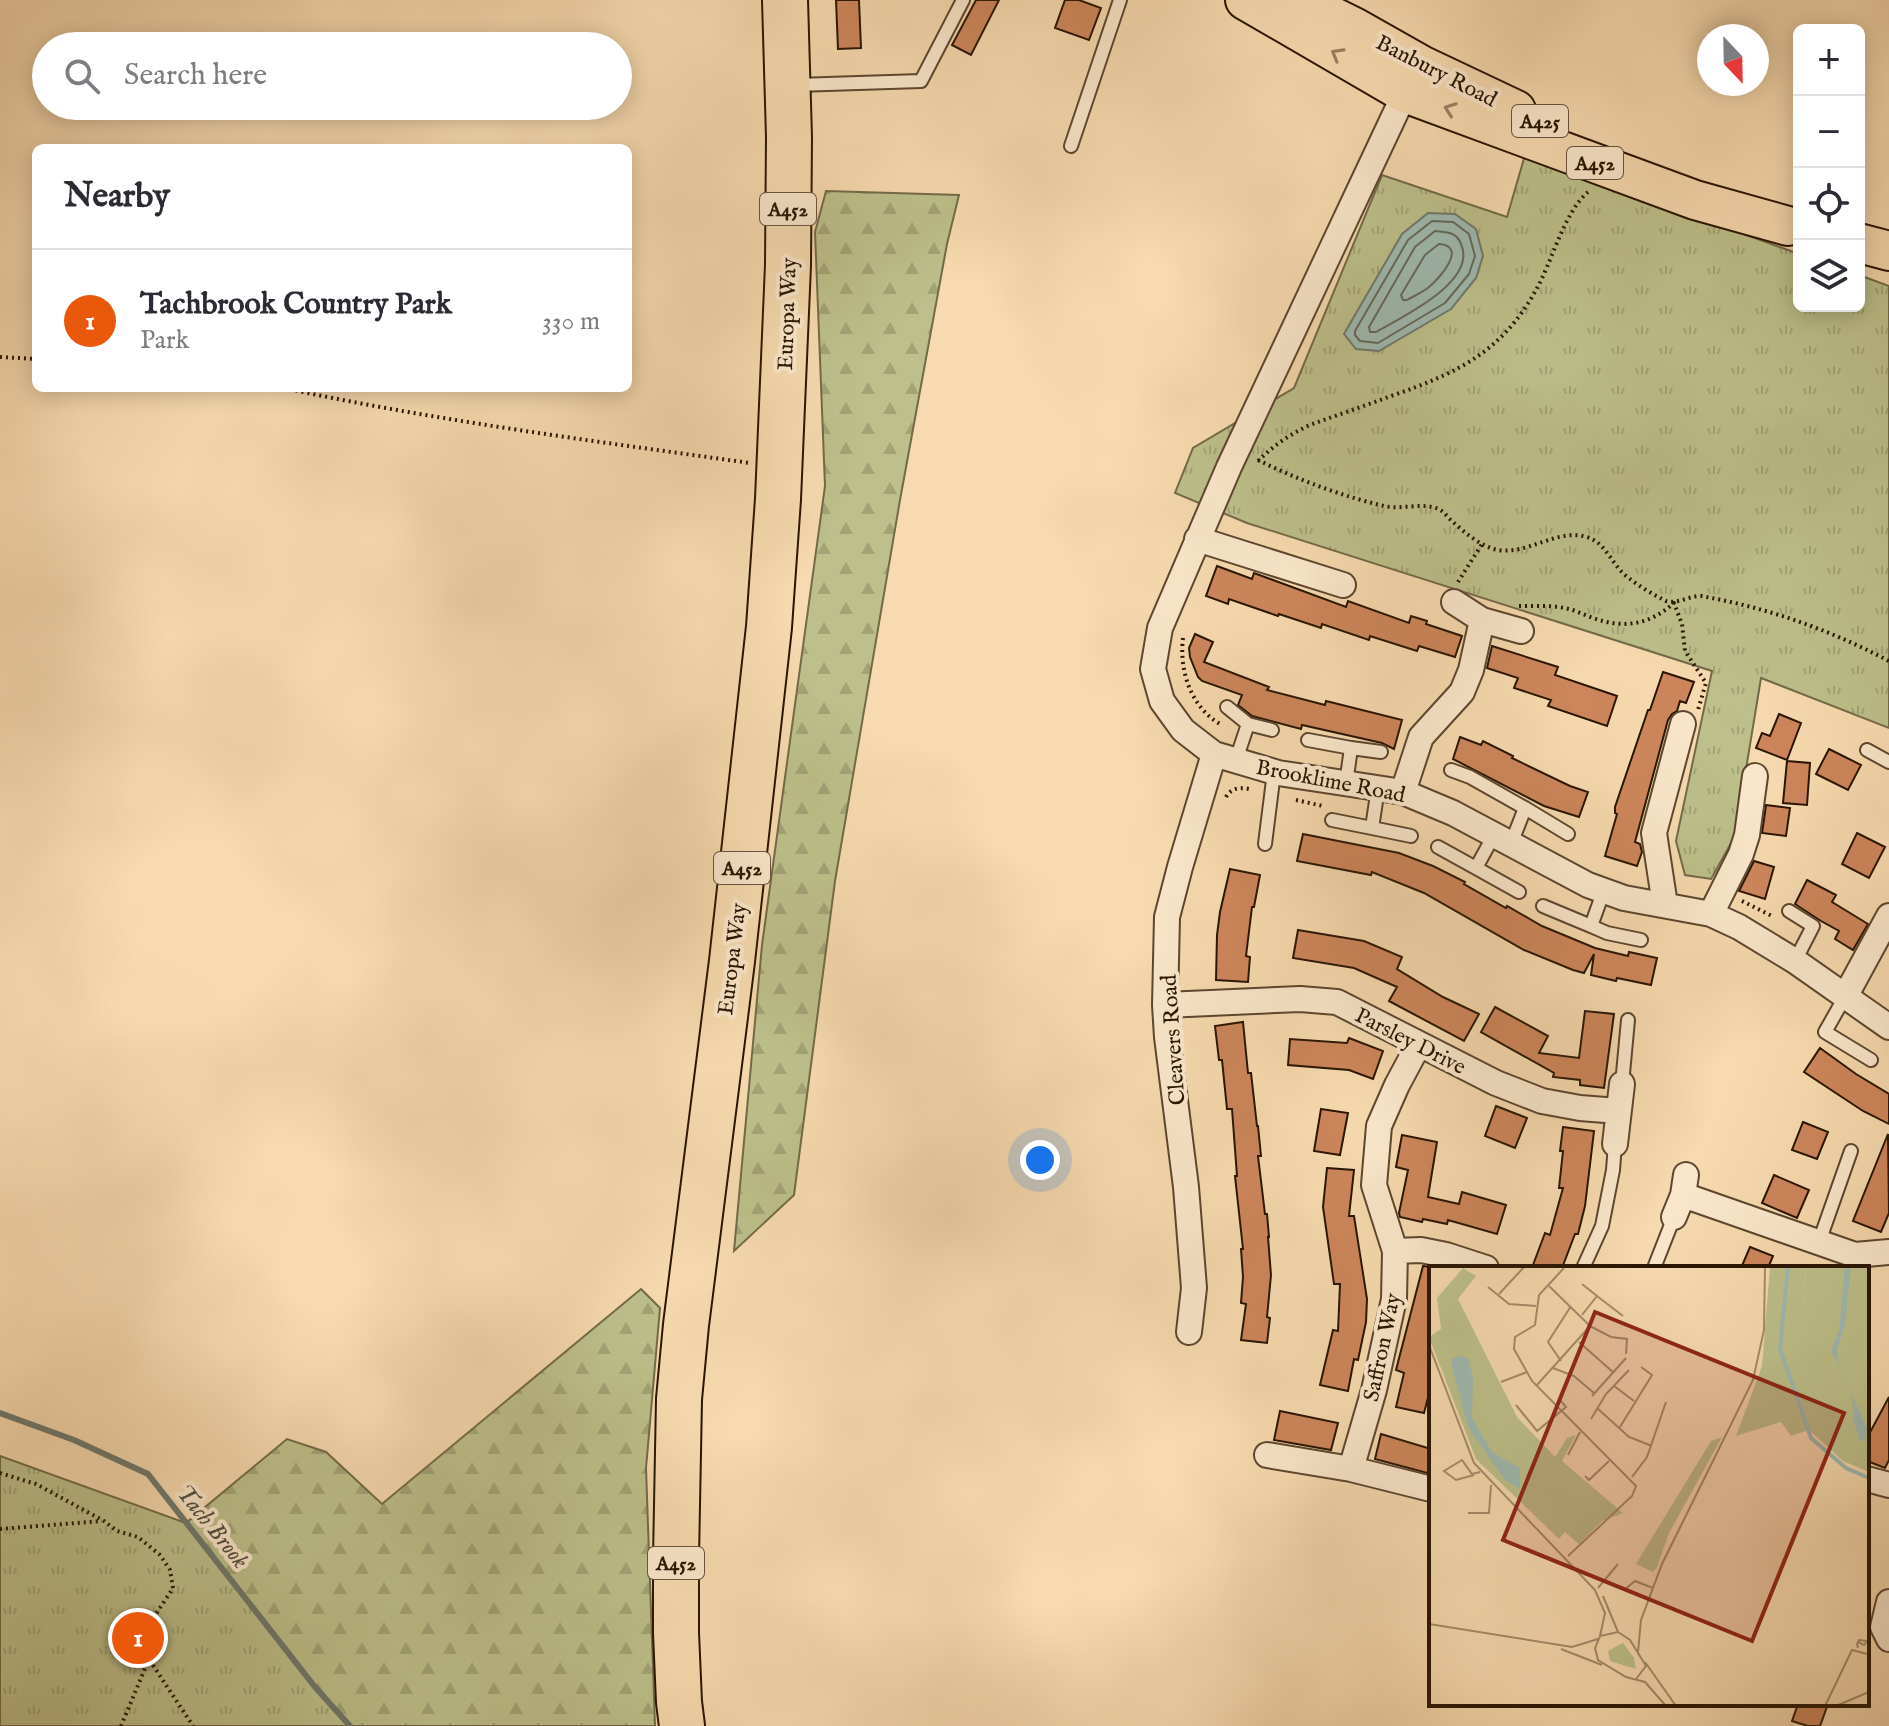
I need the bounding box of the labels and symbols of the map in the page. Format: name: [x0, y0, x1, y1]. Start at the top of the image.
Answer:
north arrow: [1697, 24, 1769, 96]
street label: Banbury Road: [1371, 29, 1502, 114]
one-way arrow: [1331, 48, 1346, 64]
one-way arrow: [1444, 102, 1458, 119]
road number: A425: [1512, 105, 1568, 137]
road number: A452: [1567, 147, 1623, 179]
road number: A452: [760, 193, 816, 225]
street label: Europa Way: [772, 257, 804, 371]
street label: Brooklime Road: [1254, 754, 1408, 810]
road number: A452: [714, 852, 770, 884]
street label: Europa Way: [712, 902, 754, 1017]
street label: Cleavers Road: [1155, 973, 1193, 1106]
street label: Parsley Drive: [1350, 1002, 1470, 1082]
your location: [1020, 1140, 1060, 1180]
inset map: [1429, 1266, 1869, 1706]
street label: Saffron Way: [1358, 1291, 1408, 1404]
water label: Tach Brook: [168, 1478, 255, 1576]
road number: A452: [648, 1547, 704, 1579]
pin: 1: [112, 1608, 164, 1668]

